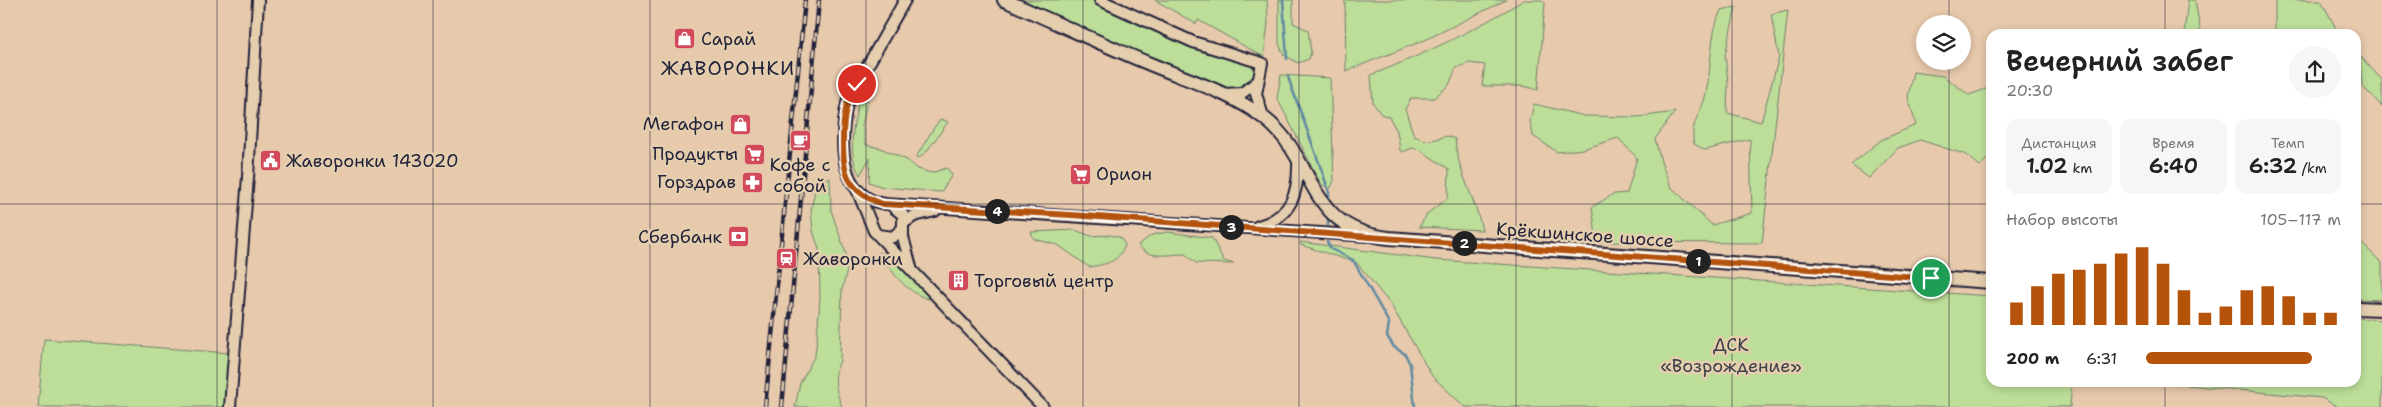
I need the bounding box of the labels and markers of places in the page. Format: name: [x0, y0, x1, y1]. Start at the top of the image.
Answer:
shop icon: Сарай: [673, 27, 697, 51]
place label: Сарай: [701, 27, 756, 51]
pin: [836, 63, 878, 105]
place label: Мегафон: [643, 112, 724, 136]
shop icon: Мегафон: [728, 112, 752, 136]
cafe icon: Кофе с собой: [788, 128, 812, 152]
place label: Продукты: [652, 142, 738, 166]
supermarket icon: Продукты: [742, 142, 766, 166]
public building icon: Жаворонки 143020: [258, 149, 282, 173]
place label: Жаворонки 143020: [286, 149, 458, 173]
place label: Кофе с собой: [769, 153, 831, 198]
supermarket icon: Орион: [1068, 162, 1092, 186]
place label: Орион: [1096, 162, 1152, 186]
place label: Горздрав: [657, 170, 736, 194]
pharmacy icon: Горздрав: [740, 170, 764, 194]
pin: 4: [984, 198, 1010, 224]
pin: 3: [1218, 214, 1244, 240]
place label: Сбербанк: [638, 225, 722, 249]
bank icon: Сбербанк: [726, 225, 750, 249]
pin: 2: [1452, 230, 1476, 256]
station icon: Жаворонки: [775, 247, 799, 271]
place label: Жаворонки: [803, 247, 903, 271]
pin: 1: [1686, 248, 1710, 274]
pin: [1910, 257, 1952, 299]
building icon: Торговый центр: [946, 269, 970, 293]
place label: Торговый центр: [974, 269, 1114, 293]

